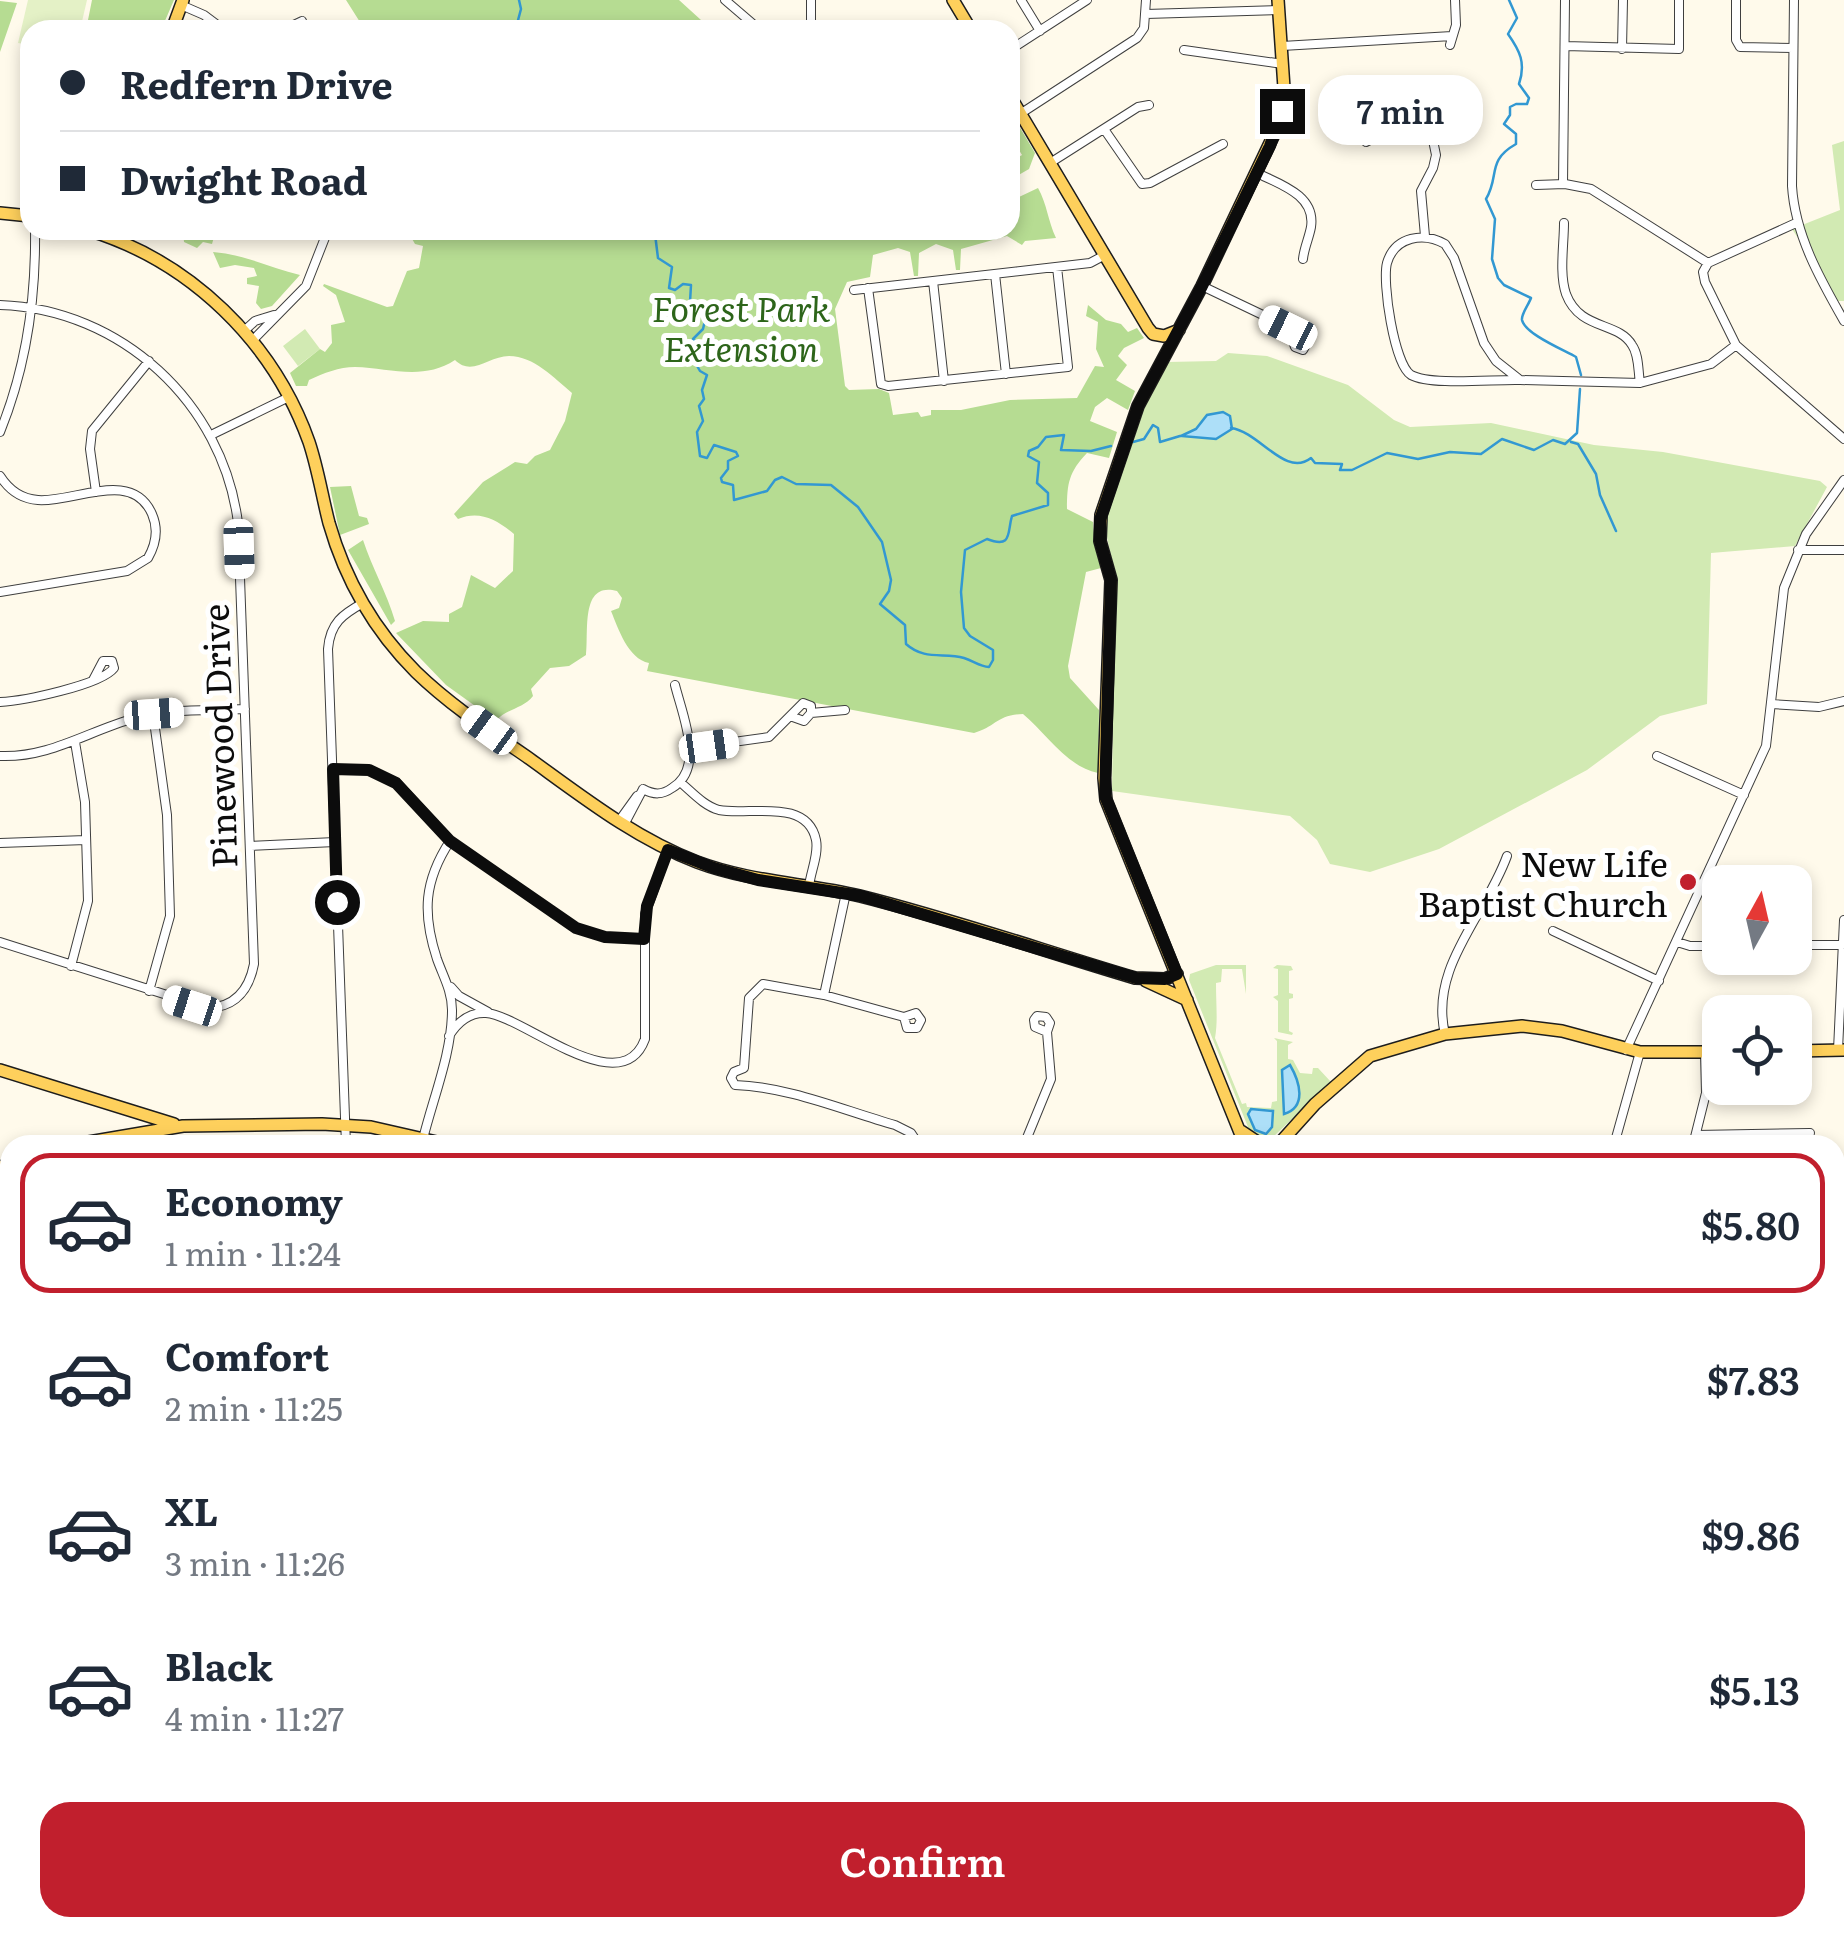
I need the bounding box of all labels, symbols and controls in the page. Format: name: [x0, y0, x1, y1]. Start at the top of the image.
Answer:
text: Redfern Drive: [120, 54, 393, 111]
callout: 7 min: [1317, 76, 1482, 146]
text: 7 min: [1357, 86, 1444, 134]
route end: [1260, 89, 1305, 134]
text: Dwight Road: [120, 150, 368, 207]
park label: Forest Park Extension: [652, 281, 830, 373]
car: [1254, 301, 1322, 355]
car: [223, 518, 255, 580]
street label: Pinewood Drive: [187, 603, 249, 869]
car: [123, 697, 185, 731]
car: [456, 700, 522, 760]
car: [677, 727, 741, 765]
place label: New Life Baptist Church: [1418, 836, 1668, 928]
north arrow: [1702, 865, 1812, 975]
map controls: [1702, 865, 1812, 1105]
marker: New Life Baptist Church: [1677, 871, 1699, 893]
route start: [315, 880, 360, 925]
car: [159, 982, 225, 1030]
button: locate: [1702, 995, 1812, 1105]
text: Economy: [165, 1171, 343, 1228]
icon: car: [45, 1178, 135, 1268]
text: $5.80: [1701, 1195, 1800, 1252]
text: 1 min · 11:24: [165, 1228, 341, 1276]
text: Comfort: [165, 1326, 329, 1383]
icon: car: [45, 1333, 135, 1423]
text: $7.83: [1707, 1350, 1800, 1407]
text: 2 min · 11:25: [165, 1383, 343, 1431]
text: XL: [165, 1481, 218, 1538]
icon: car: [45, 1488, 135, 1578]
text: $9.86: [1701, 1505, 1800, 1562]
text: 3 min · 11:26: [165, 1538, 345, 1586]
text: Black: [165, 1636, 273, 1693]
icon: car: [45, 1643, 135, 1733]
text: $5.13: [1709, 1660, 1800, 1717]
text: 4 min · 11:27: [165, 1693, 344, 1741]
button: Confirm: [40, 1802, 1805, 1917]

